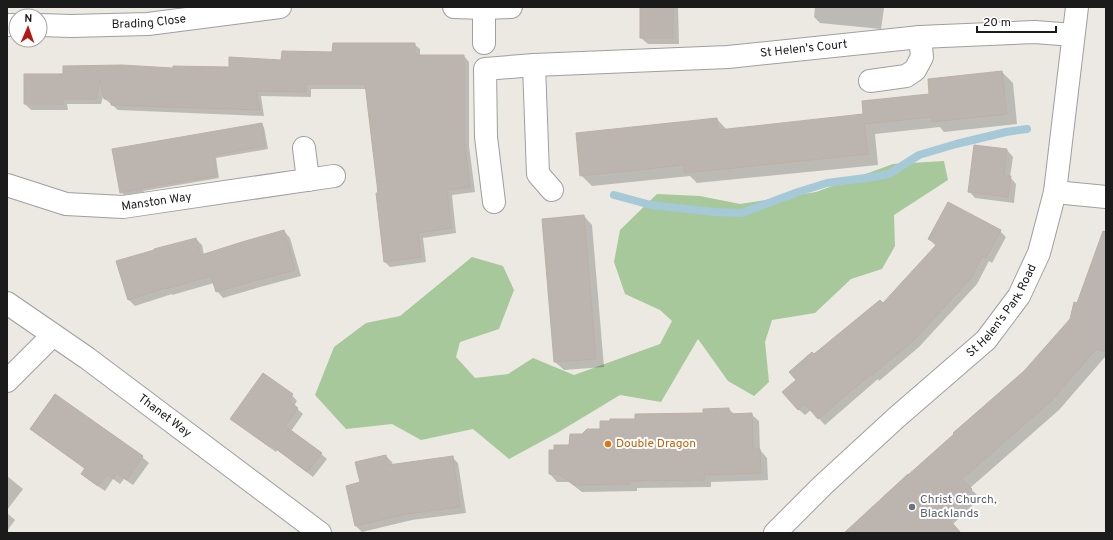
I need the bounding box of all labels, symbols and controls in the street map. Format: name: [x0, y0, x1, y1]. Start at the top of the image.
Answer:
north arrow: [8, 8, 48, 48]
scale bar: [977, 8, 1056, 34]
street label: Brading Close: [111, 11, 187, 33]
text: N: [24, 12, 33, 26]
text: 20 m: [983, 15, 1011, 31]
street label: St Helen's Court: [759, 37, 848, 62]
street label: Manston Way: [120, 189, 193, 215]
street label: St Helen's Park Road: [963, 262, 1041, 361]
street label: Thanet Way: [134, 391, 195, 442]
place label: Double Dragon: [616, 436, 696, 452]
marker: Double Dragon: [603, 439, 613, 449]
place label: Christ Church, Blacklands: [920, 492, 997, 522]
marker: Christ Church, Blacklands: [907, 502, 917, 512]

